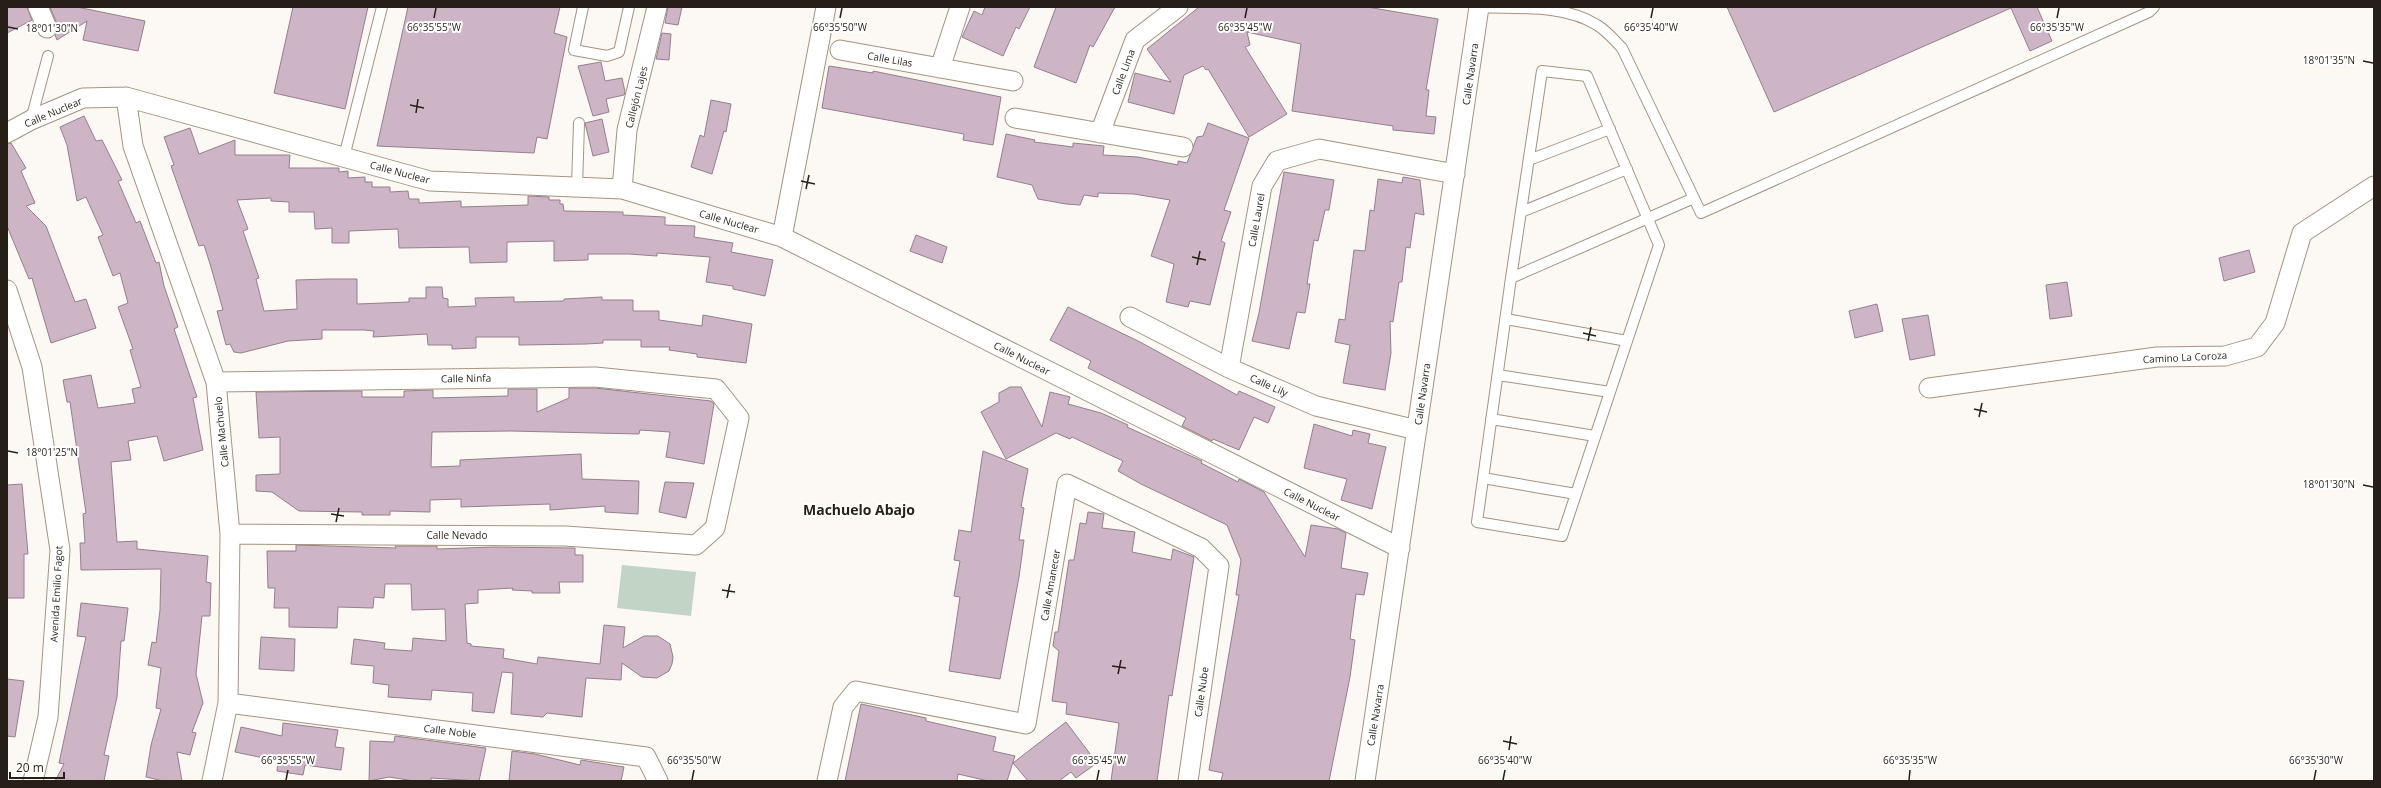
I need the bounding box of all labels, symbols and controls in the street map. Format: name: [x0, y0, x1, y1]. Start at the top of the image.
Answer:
text: 66°35'55"W: [407, 20, 462, 34]
text: 66°35'50"W: [813, 20, 868, 34]
text: 66°35'45"W: [1218, 20, 1273, 34]
text: 66°35'40"W: [1624, 20, 1679, 34]
text: 66°35'35"W: [2030, 20, 2085, 34]
text: 18°01'30"N: [26, 21, 78, 35]
street label: Calle Navarra: [1459, 42, 1481, 106]
street label: Calle Lima: [1108, 47, 1138, 97]
street label: Calle Lilas: [866, 48, 914, 70]
text: 18°01'35"N: [2303, 53, 2355, 67]
street label: Callejón Lajes: [622, 64, 651, 129]
street label: Calle Nuclear: [22, 94, 84, 130]
street label: Calle Nuclear: [369, 157, 431, 187]
street label: Calle Laurel: [1244, 192, 1268, 248]
street label: Calle Nuclear: [698, 206, 760, 236]
street label: Calle Nuclear: [991, 338, 1053, 378]
street label: Camino La Coroza: [2142, 348, 2228, 366]
street label: Calle Navarra: [1411, 362, 1433, 426]
street label: Calle Lily: [1248, 370, 1291, 400]
street label: Calle Ninfa: [441, 371, 491, 385]
street label: Calle Machuelo: [210, 396, 232, 468]
text: 18°01'25"N: [26, 445, 78, 459]
text: 18°01'30"N: [2303, 477, 2355, 491]
street label: Calle Nuclear: [1281, 484, 1343, 524]
district label: Machuelo Abajo: [803, 500, 915, 519]
street label: Calle Nevado: [427, 528, 487, 542]
street label: Avenida Emilio Fagot: [46, 545, 66, 643]
street label: Calle Amanecer: [1037, 548, 1063, 622]
street label: Calle Nube: [1191, 666, 1212, 718]
street label: Calle Navarra: [1363, 683, 1387, 747]
street label: Calle Noble: [423, 721, 477, 741]
text: 66°35'55"W: [261, 753, 316, 767]
text: 66°35'50"W: [667, 753, 722, 767]
text: 66°35'45"W: [1072, 753, 1127, 767]
text: 66°35'40"W: [1478, 753, 1533, 767]
text: 66°35'35"W: [1883, 753, 1938, 767]
text: 66°35'30"W: [2289, 753, 2344, 767]
scale bar: [10, 754, 64, 780]
text: 20 m: [16, 759, 44, 776]

